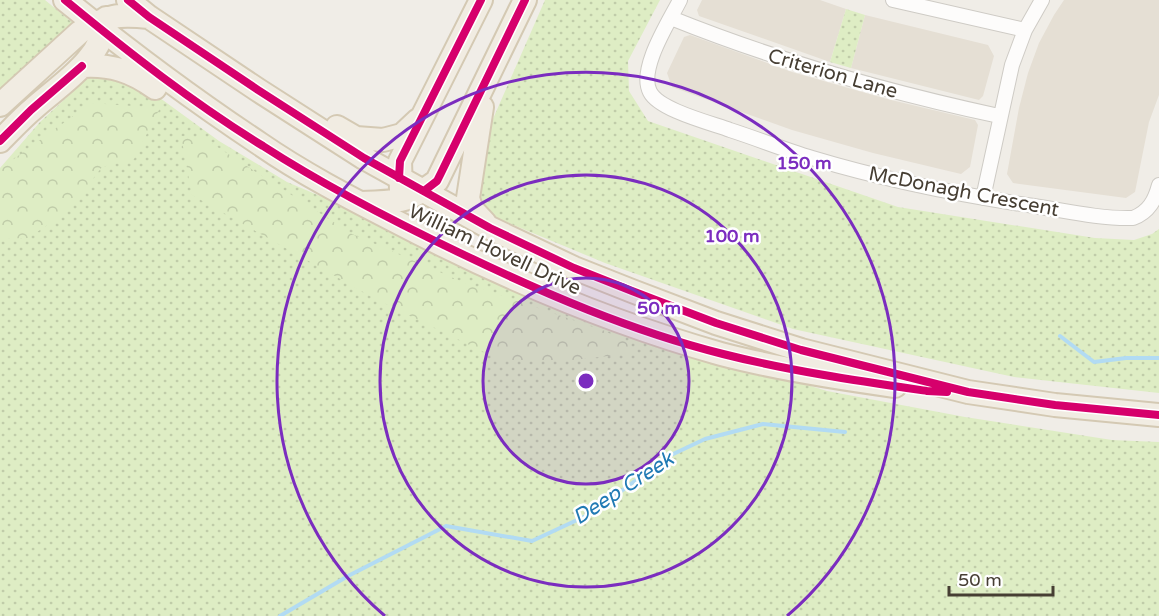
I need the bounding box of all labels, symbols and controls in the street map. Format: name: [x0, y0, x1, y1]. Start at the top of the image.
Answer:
street label: Criterion Lane: [765, 44, 900, 104]
text: 150 m: [776, 152, 832, 174]
street label: McDonagh Crescent: [867, 162, 1061, 222]
street label: William Hovell Drive: [404, 199, 585, 300]
text: 100 m: [704, 225, 760, 247]
text: 50 m: [637, 297, 681, 319]
centre of rings: [576, 371, 596, 391]
water label: Deep Creek: [568, 446, 680, 530]
scale bar: [949, 559, 1052, 597]
text: 50 m: [958, 569, 1002, 591]

